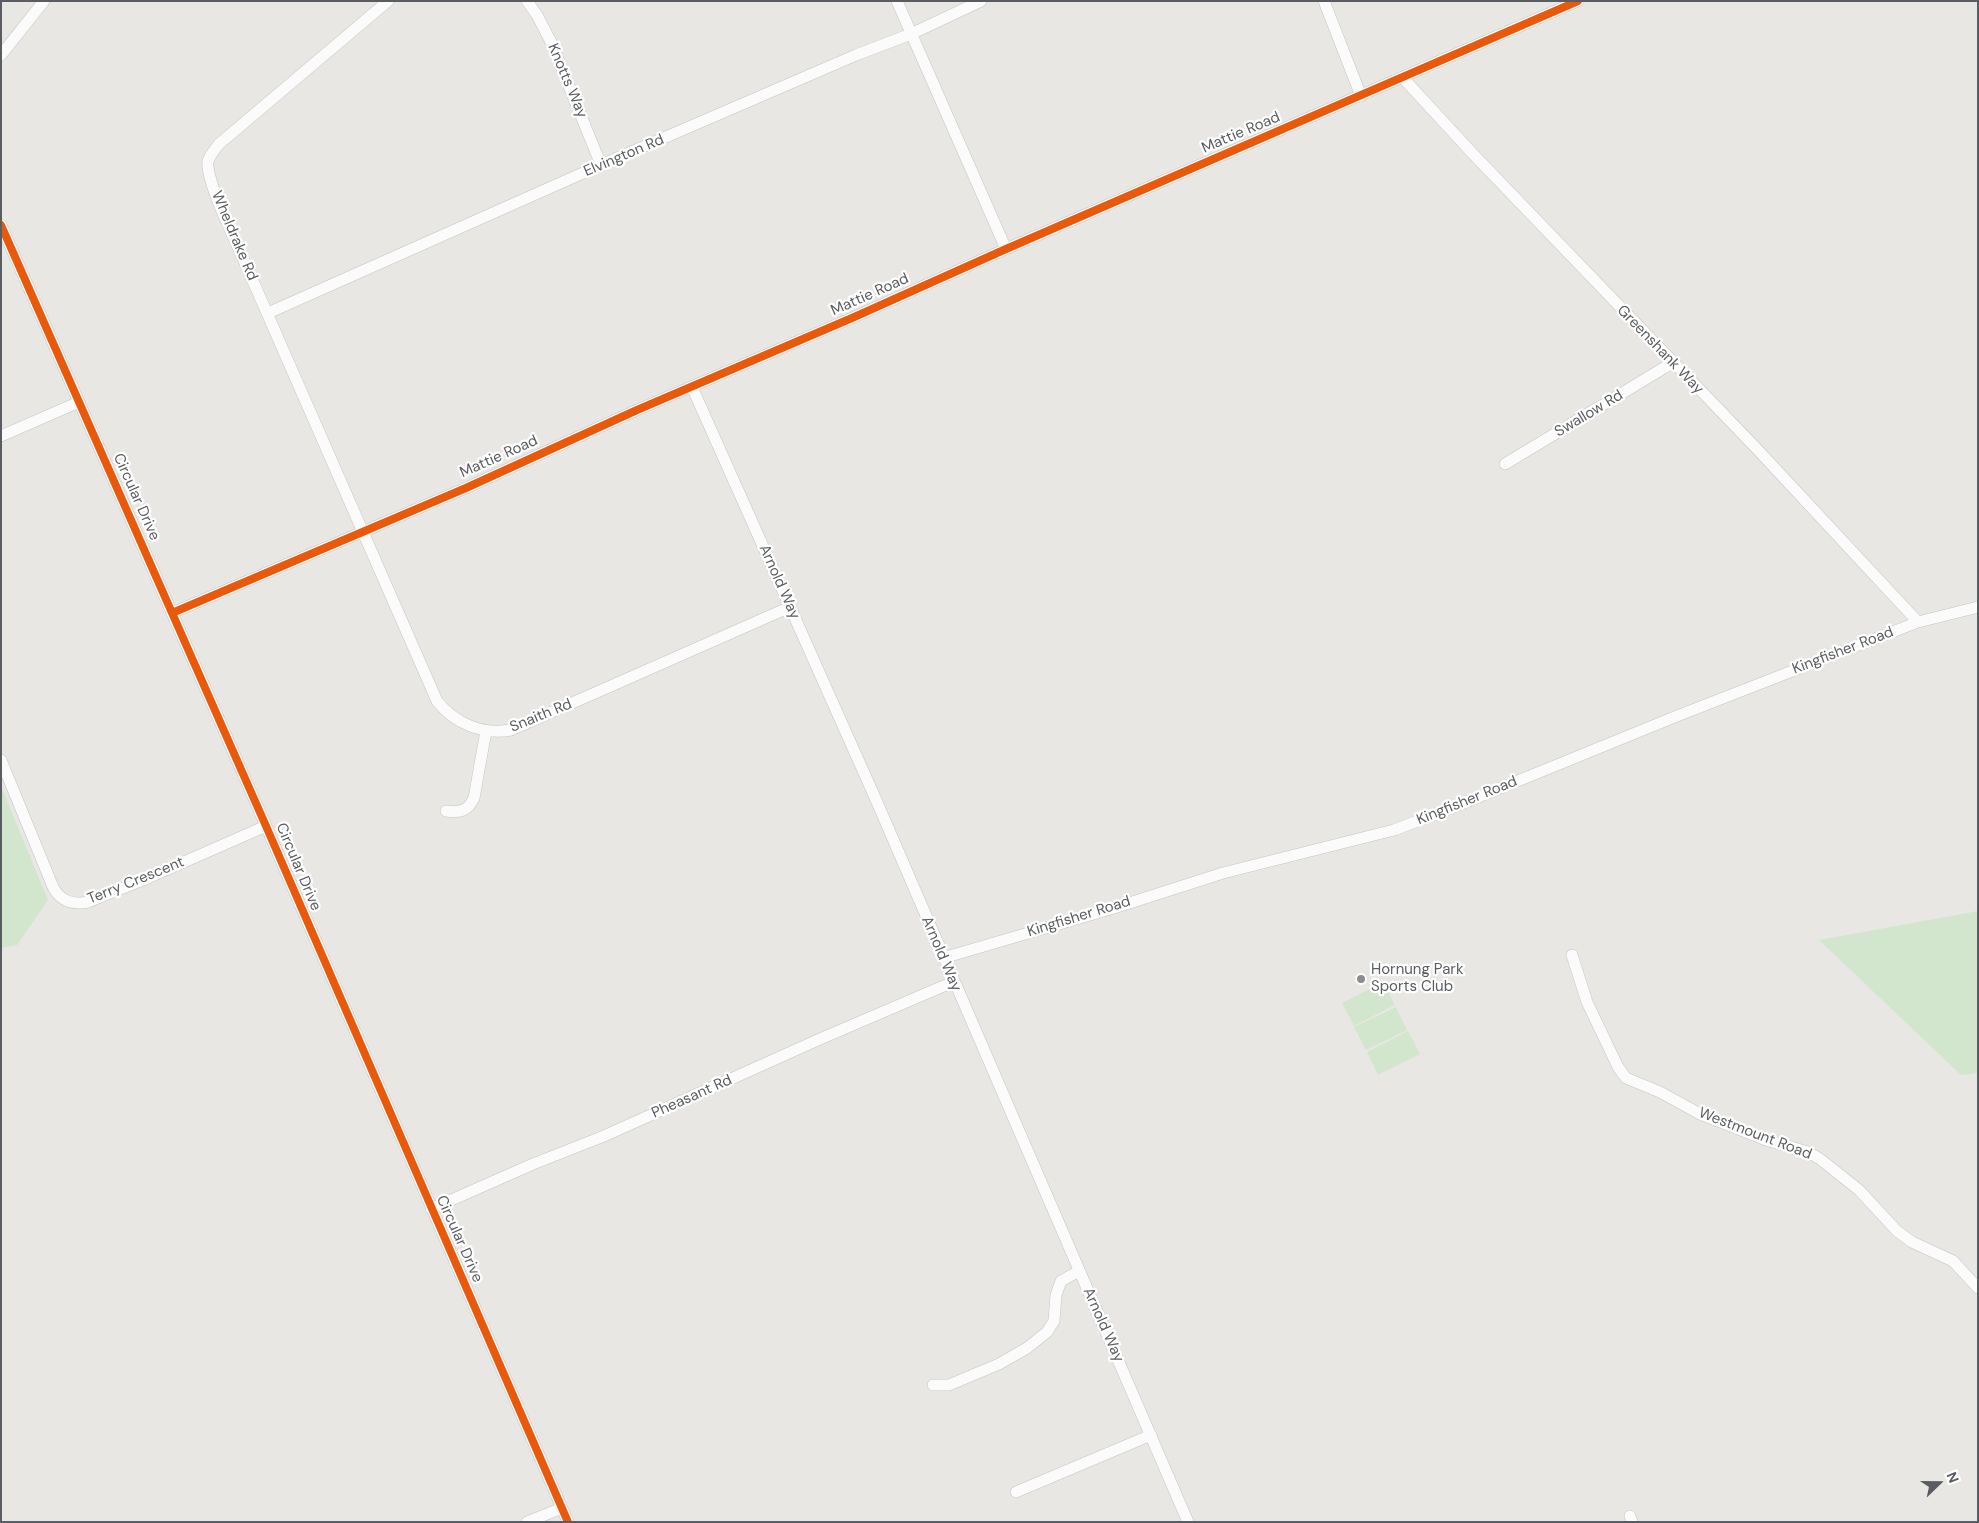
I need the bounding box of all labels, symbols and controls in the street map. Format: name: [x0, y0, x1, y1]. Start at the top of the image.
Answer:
street label: Knotts Way: [543, 41, 591, 121]
street label: Mattie Road: [1199, 108, 1283, 158]
street label: Elvington Rd: [581, 131, 667, 181]
street label: Wheldrake Rd: [207, 189, 261, 283]
street label: Mattie Road: [828, 270, 912, 320]
street label: Greenshank Way: [1613, 302, 1707, 398]
street label: Swallow Rd: [1552, 387, 1626, 441]
street label: Mattie Road: [457, 432, 541, 482]
street label: Circular Drive: [109, 451, 163, 543]
street label: Arnold Way: [755, 542, 803, 622]
street label: Kingfisher Road: [1790, 623, 1896, 679]
street label: Snaith Rd: [507, 695, 575, 737]
street label: Kingfisher Road: [1414, 773, 1520, 829]
street label: Circular Drive: [271, 821, 325, 913]
street label: Terry Crescent: [85, 853, 187, 909]
street label: Kingfisher Road: [1025, 893, 1133, 941]
street label: Arnold Way: [917, 914, 965, 994]
place label: Hornung Park Sports Club: [1371, 961, 1463, 996]
marker: Hornung Park Sports Club: [1355, 973, 1367, 985]
street label: Pheasant Rd: [649, 1071, 735, 1123]
street label: Westmount Road: [1696, 1104, 1814, 1164]
street label: Circular Drive: [432, 1193, 486, 1285]
street label: Arnold Way: [1079, 1285, 1127, 1365]
north arrow: [1914, 1458, 1964, 1508]
text: N: [1943, 1469, 1963, 1485]

